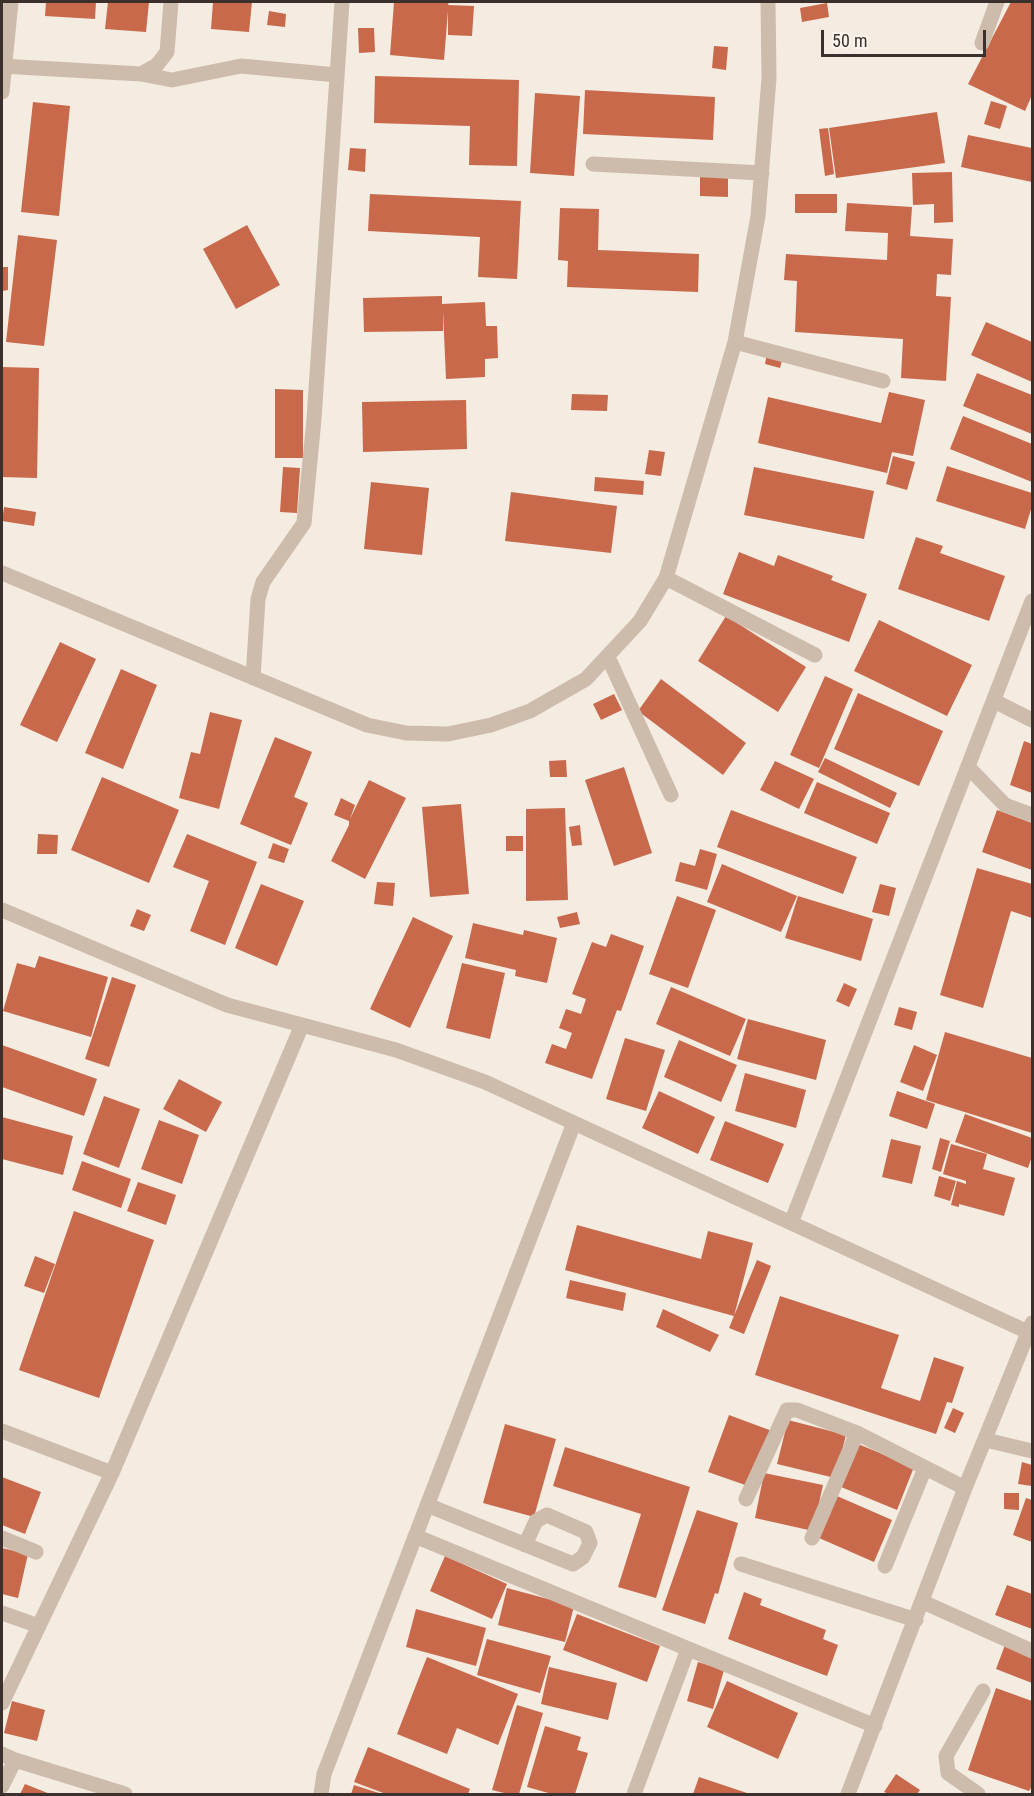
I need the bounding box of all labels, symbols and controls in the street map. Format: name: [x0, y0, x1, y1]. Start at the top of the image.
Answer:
scale bar: [824, 18, 989, 56]
text: 50 m: [832, 30, 867, 51]

